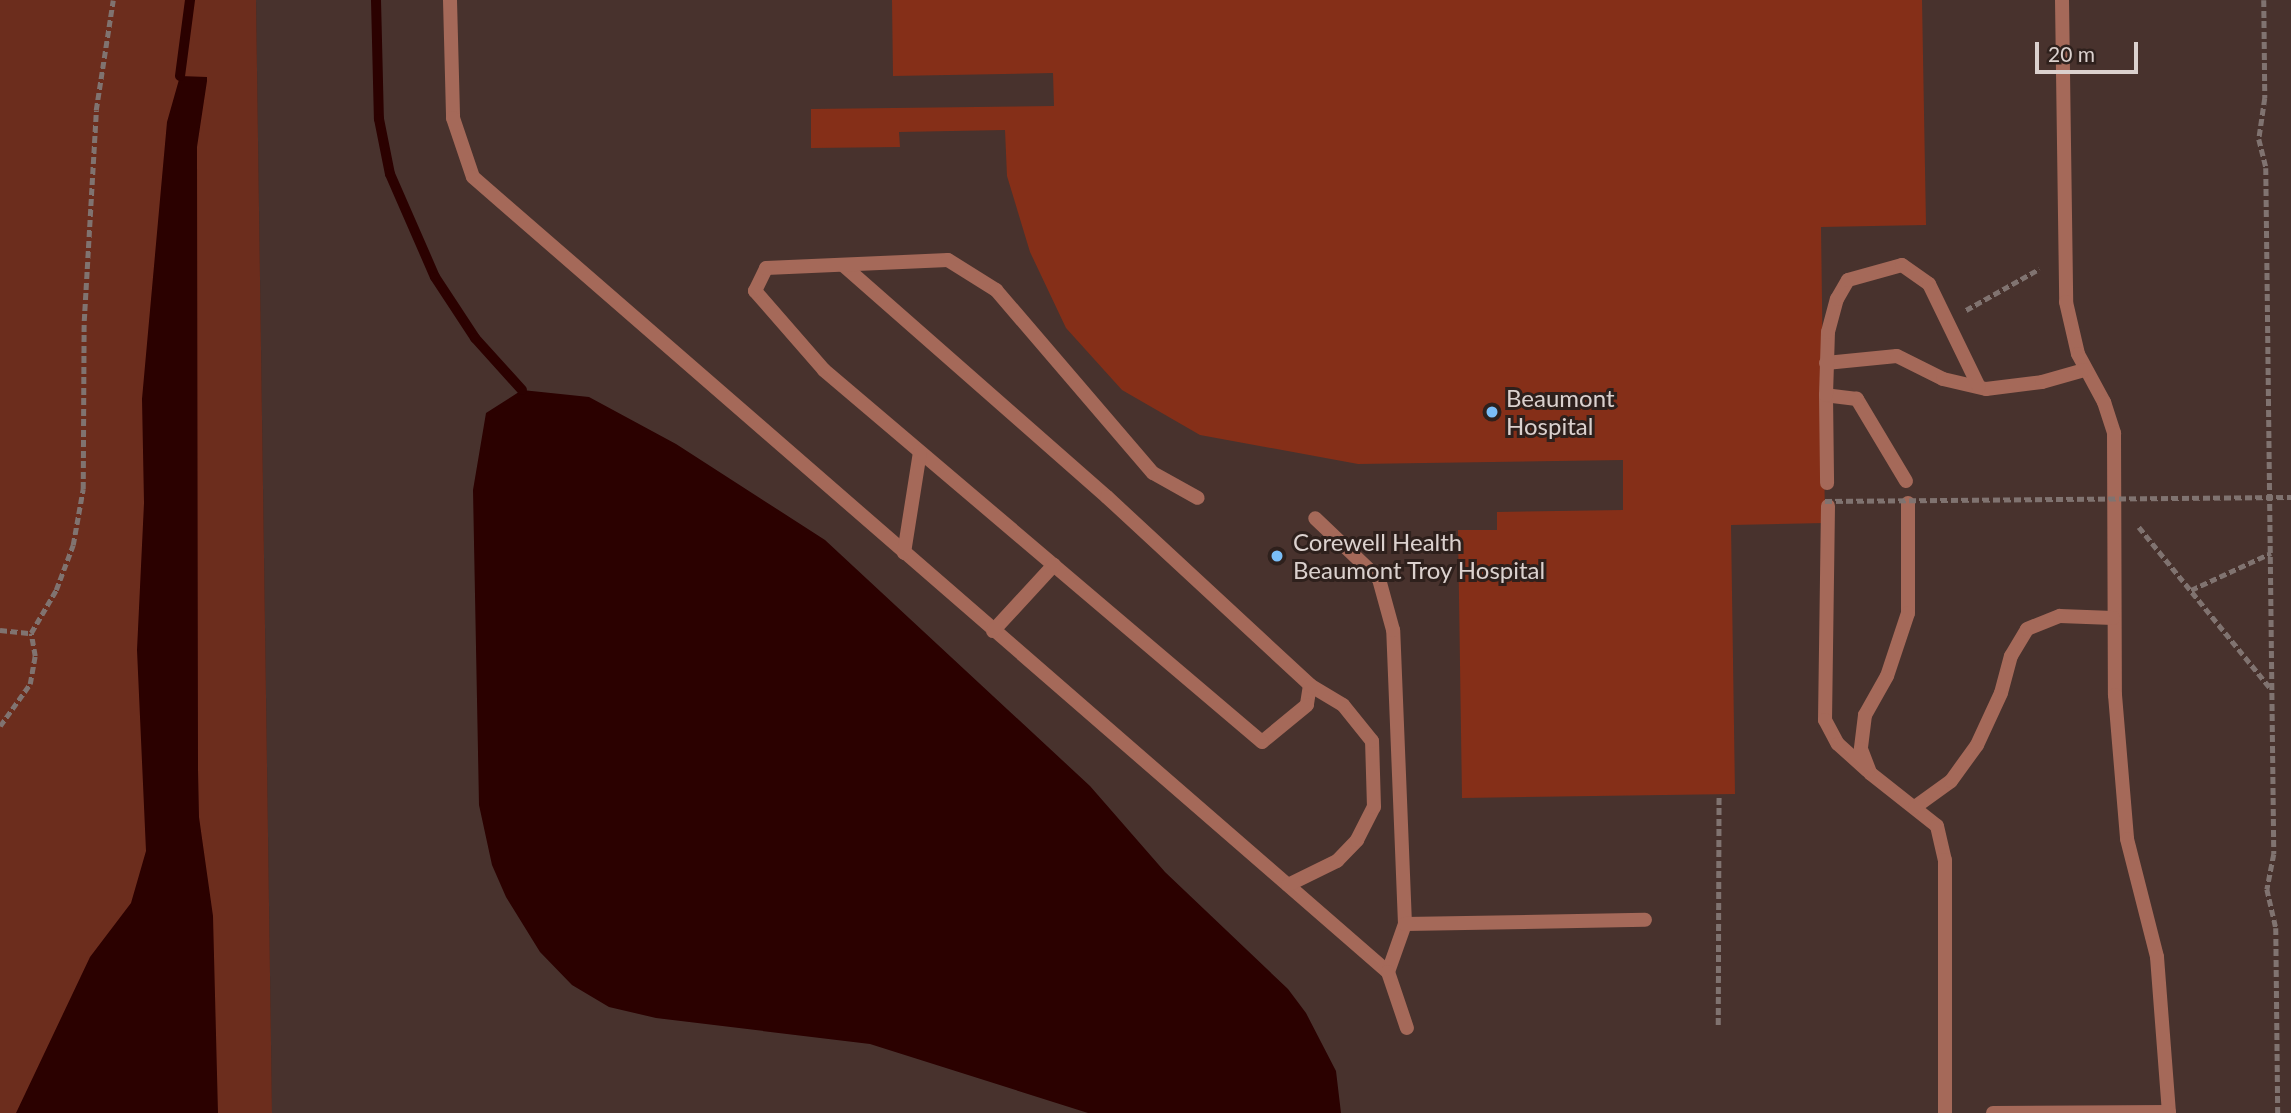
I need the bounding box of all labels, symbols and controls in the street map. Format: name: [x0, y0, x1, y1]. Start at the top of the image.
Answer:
scale bar: [2039, 28, 2142, 72]
text: 20 m: [2048, 41, 2095, 66]
place label: Beaumont Hospital: [1506, 384, 1614, 440]
marker: Beaumont Hospital: [1484, 404, 1500, 420]
place label: Corewell Health Beaumont Troy Hospital: [1293, 528, 1547, 584]
marker: Corewell Health Beaumont Troy Hospital: [1267, 546, 1287, 566]

